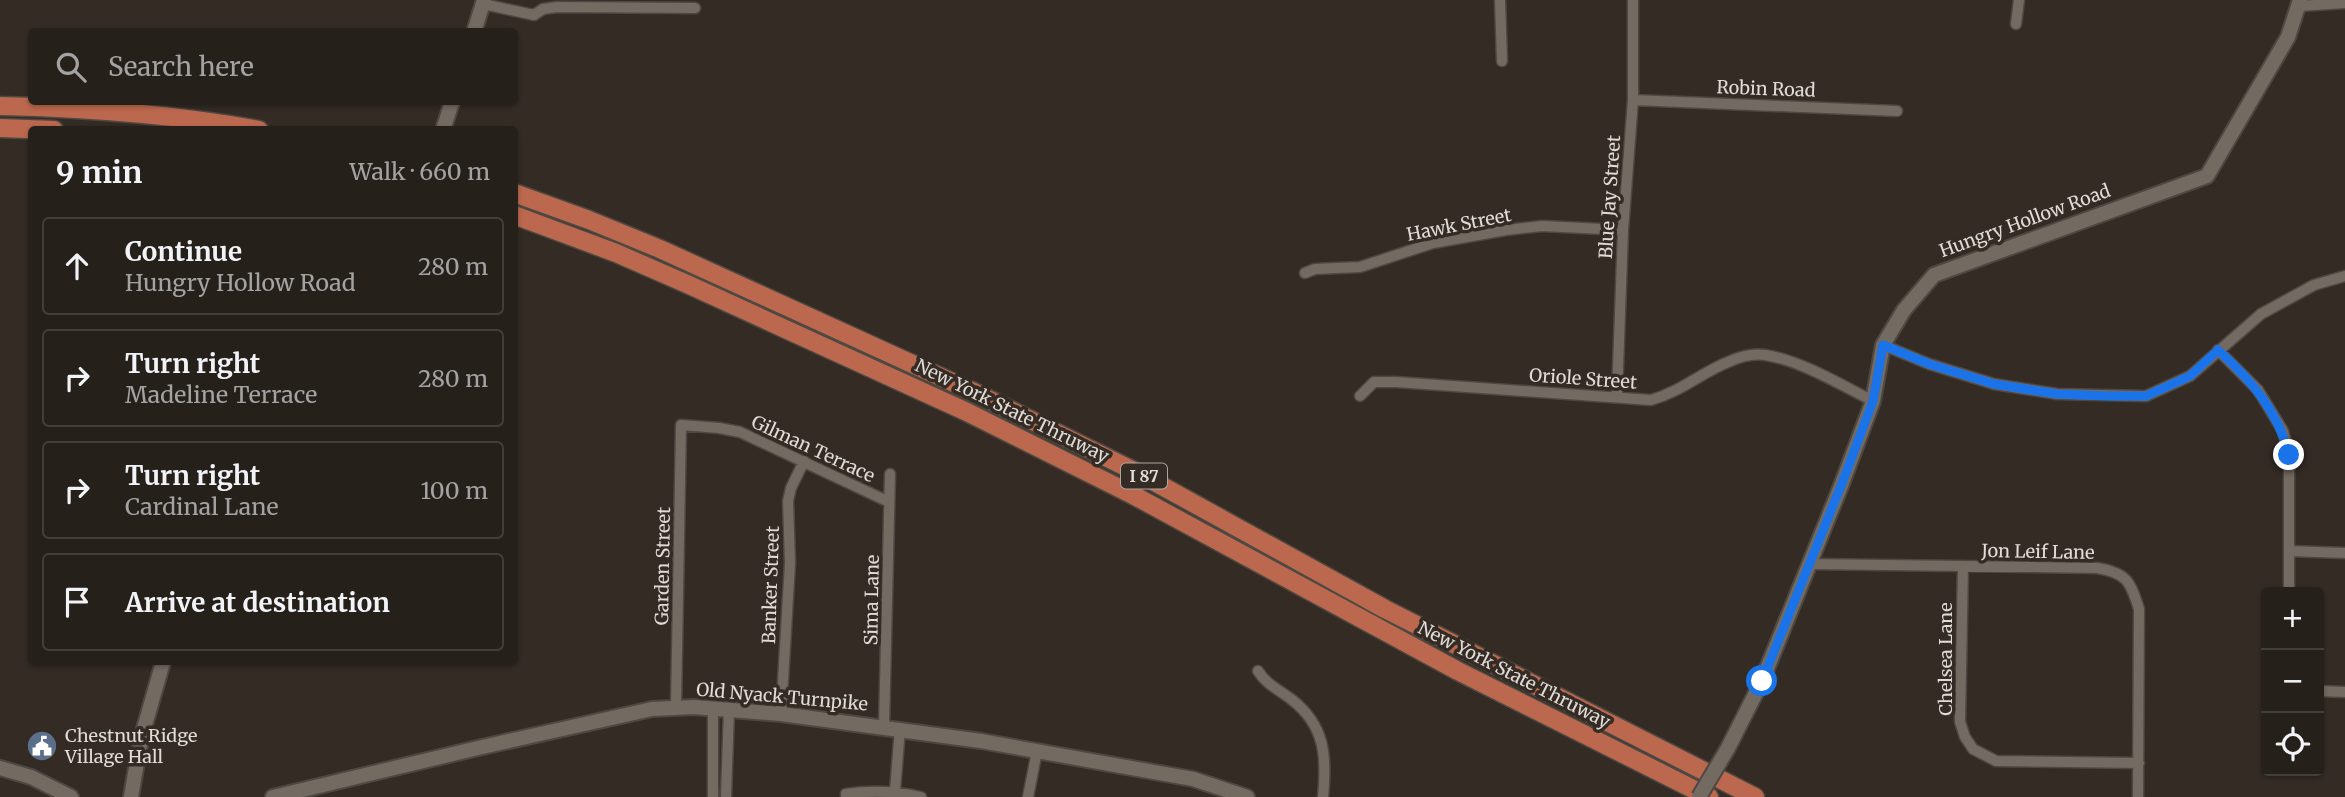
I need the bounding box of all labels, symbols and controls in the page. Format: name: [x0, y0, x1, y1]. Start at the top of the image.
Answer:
search box: [28, 28, 518, 105]
icon: search: [52, 48, 90, 86]
text: Search here: [108, 50, 254, 83]
street label: Robin Road: [1716, 75, 1816, 102]
street label: Blue Jay Street: [1594, 134, 1625, 260]
text: 9 min: [56, 153, 142, 191]
text: Walk · 660 m: [349, 157, 490, 186]
street label: Hungry Hollow Road: [1936, 179, 2114, 262]
street label: Hawk Street: [1405, 203, 1513, 246]
text: Continue: [125, 235, 242, 268]
icon: ahead: [58, 247, 96, 285]
text: 280 m: [418, 252, 488, 281]
text: Hungry Hollow Road: [125, 268, 356, 297]
text: Turn right: [125, 347, 260, 380]
street label: New York State Thruway: [912, 354, 1113, 468]
icon: right: [58, 359, 96, 397]
street label: Oriole Street: [1528, 363, 1638, 394]
text: 280 m: [418, 364, 488, 393]
text: Madeline Terrace: [125, 380, 317, 409]
street label: Gilman Terrace: [748, 410, 879, 487]
route end: [2273, 439, 2304, 470]
text: Turn right: [125, 459, 260, 492]
road number: I 87: [1121, 463, 1167, 489]
icon: right: [58, 471, 96, 509]
text: 100 m: [420, 476, 488, 505]
text: Cardinal Lane: [125, 492, 278, 521]
street label: Garden Street: [650, 507, 675, 625]
street label: Banker Street: [757, 525, 784, 644]
street label: Jon Leif Lane: [1980, 539, 2095, 564]
street label: Sima Lane: [859, 554, 884, 646]
icon: arrive: [58, 583, 96, 621]
text: Arrive at destination: [125, 586, 390, 619]
map controls: [2261, 587, 2324, 776]
button: +: [2261, 587, 2324, 650]
street label: Chelsea Lane: [1934, 602, 1957, 716]
street label: New York State Thruway: [1414, 616, 1615, 733]
button: −: [2261, 650, 2324, 713]
route start: [1746, 665, 1777, 696]
street label: Old Nyack Turnpike: [695, 678, 869, 715]
button: locate: [2261, 713, 2324, 776]
place label: Chestnut Ridge Village Hall: [64, 724, 197, 768]
public building icon: Chestnut Ridge Village Hall: [25, 729, 59, 763]

